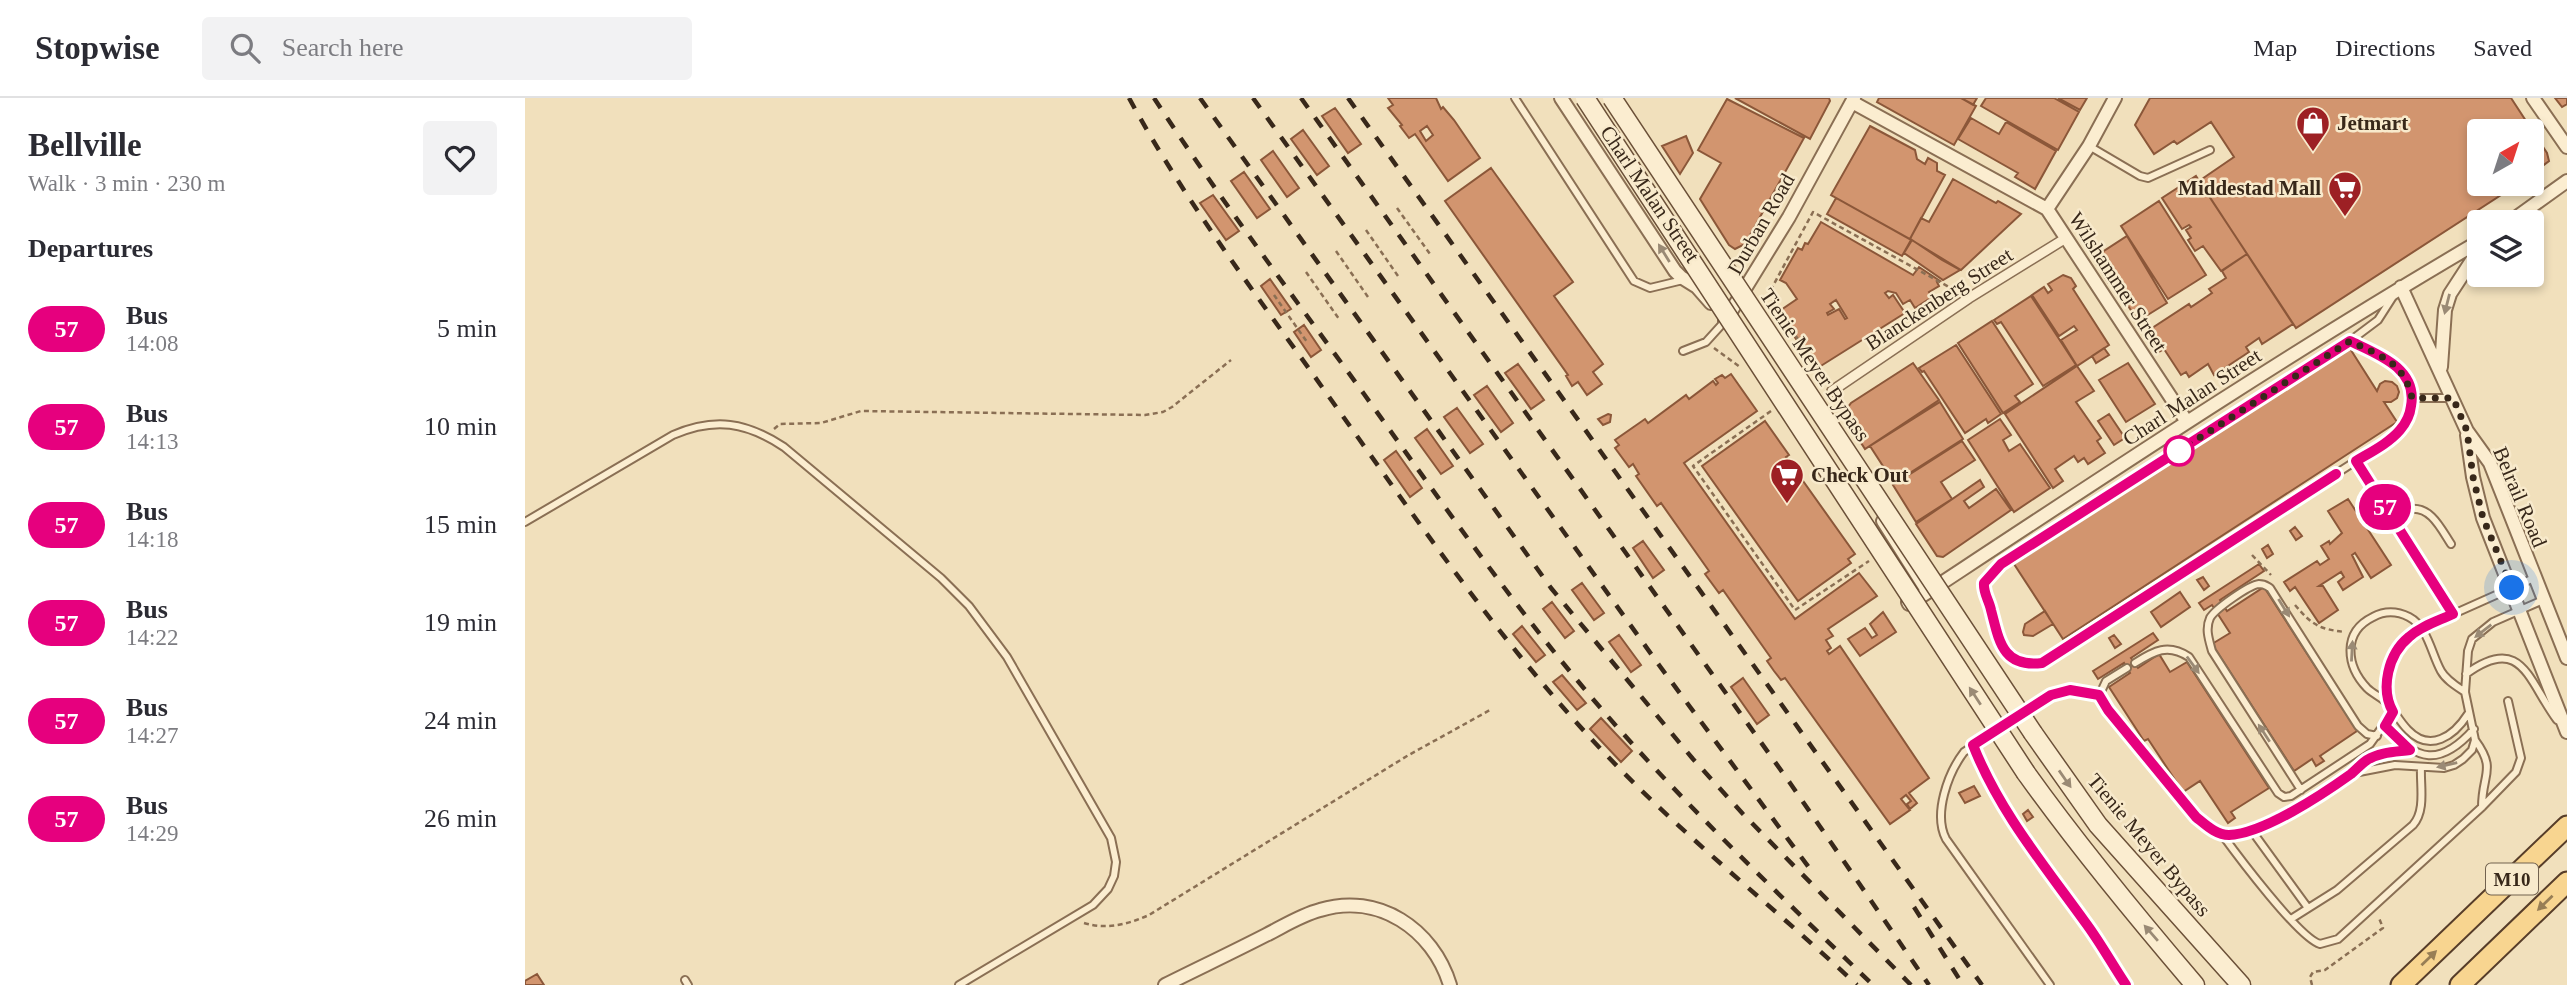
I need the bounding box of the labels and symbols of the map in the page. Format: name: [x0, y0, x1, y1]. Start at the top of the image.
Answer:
shop icon: Jetmart: [2294, 104, 2332, 153]
place label: Jetmart: [2337, 111, 2408, 135]
north arrow: [2467, 119, 2545, 196]
street label: Charl Malan Street: [1595, 121, 1705, 267]
street label: Durban Road: [1722, 169, 1800, 279]
supermarket icon: Middestad Mall: [2326, 169, 2364, 218]
place label: Middestad Mall: [2178, 176, 2321, 200]
street label: Wilshammer Street: [2064, 208, 2172, 357]
street label: Blanckenberg Street: [1861, 242, 2017, 355]
one-way arrow: [1658, 243, 1671, 263]
street label: Tienie Meyer Bypass: [1755, 284, 1875, 446]
one-way arrow: [2441, 294, 2452, 316]
street label: Charl Malan Street: [2118, 343, 2266, 451]
unlabelled marker: [2164, 436, 2194, 466]
street label: Belrail Road: [2488, 443, 2552, 551]
supermarket icon: Check Out: [1768, 456, 1806, 505]
place label: Check Out: [1811, 463, 1908, 487]
line badge: 57: [2353, 484, 2417, 530]
your location: [2494, 570, 2529, 605]
one-way arrow: [2277, 599, 2290, 618]
one-way arrow: [2474, 623, 2492, 638]
one-way arrow: [2346, 640, 2357, 662]
one-way arrow: [2186, 655, 2200, 674]
one-way arrow: [1969, 686, 1982, 705]
one-way arrow: [2258, 723, 2271, 742]
one-way arrow: [2435, 760, 2457, 771]
street label: Tienie Meyer Bypass: [2082, 769, 2216, 921]
one-way arrow: [2058, 770, 2072, 788]
road number: M10: [2486, 864, 2538, 894]
one-way arrow: [2537, 895, 2554, 911]
one-way arrow: [2144, 925, 2159, 942]
one-way arrow: [2421, 950, 2438, 967]

